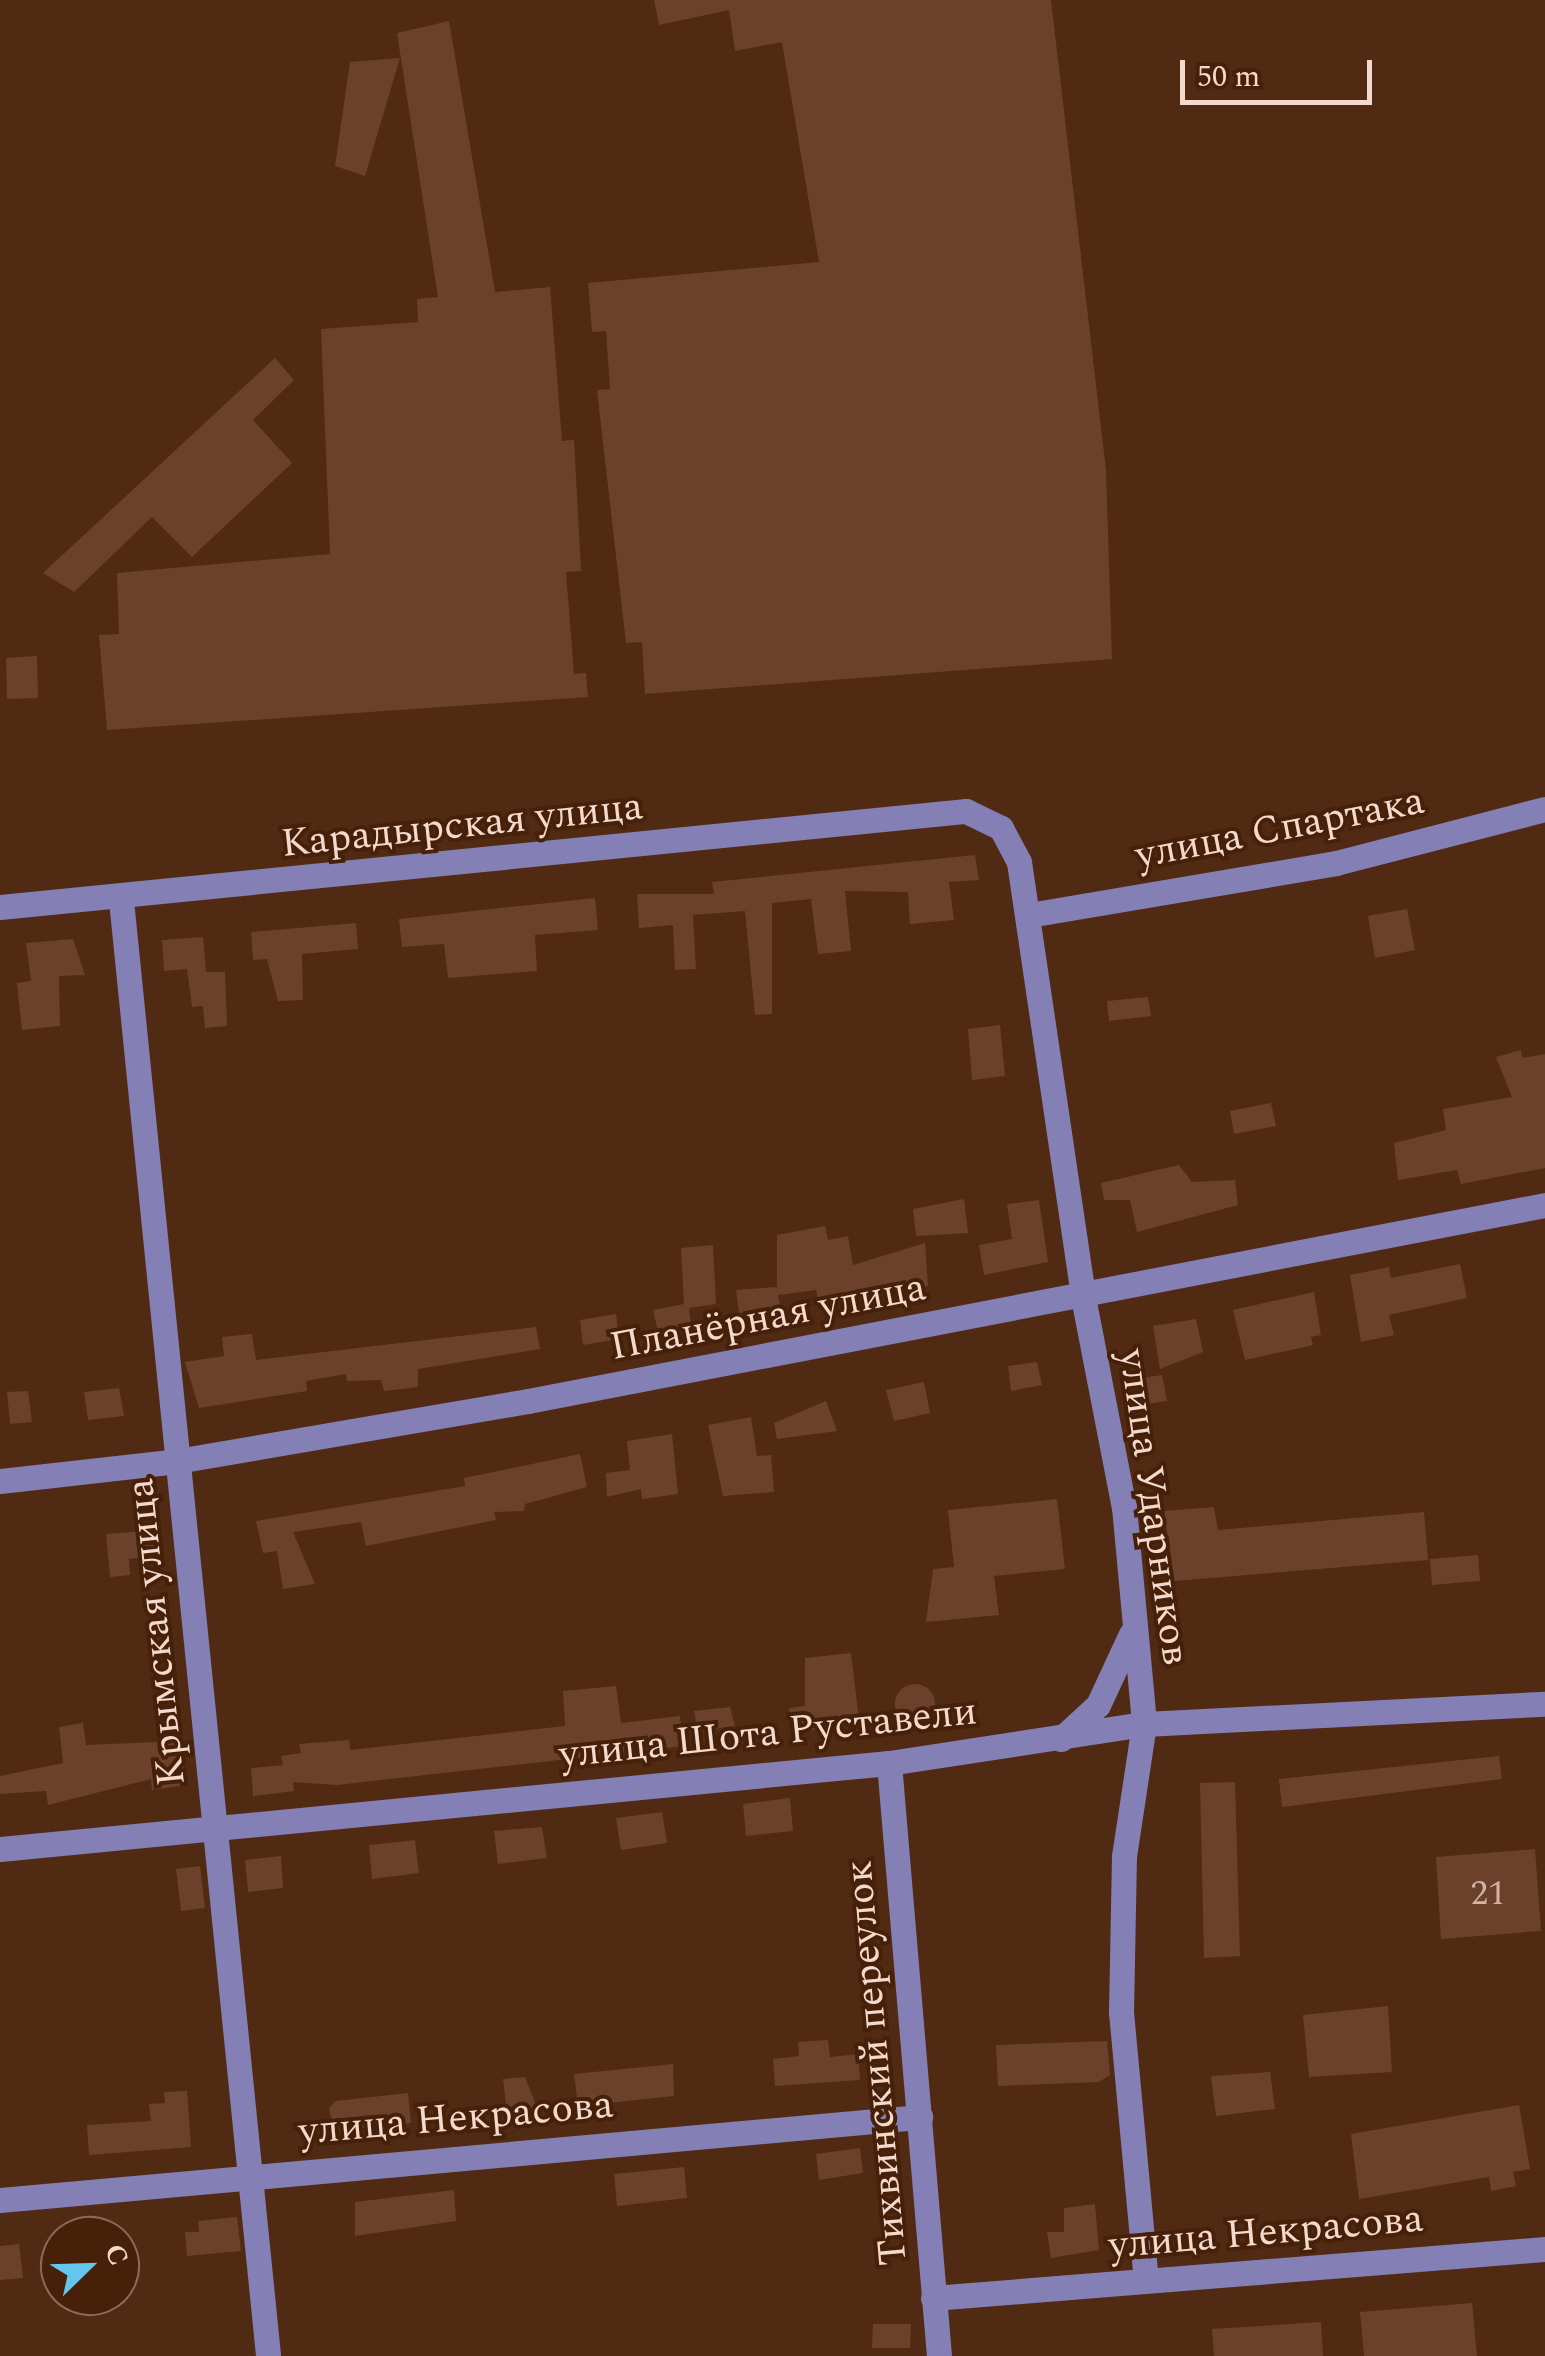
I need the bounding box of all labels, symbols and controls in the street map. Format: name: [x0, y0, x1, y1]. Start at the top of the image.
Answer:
scale bar: [1185, 40, 1378, 102]
text: 50 m: [1197, 54, 1260, 100]
street label: улица Спартака: [1132, 777, 1428, 881]
street label: Карадырская улица: [279, 783, 645, 869]
street label: Планёрная улица: [606, 1264, 930, 1372]
street label: улица Ударников: [1107, 1346, 1199, 1668]
street label: Крымская улица: [117, 1476, 197, 1788]
street label: улица Шота Руставели: [557, 1688, 979, 1780]
street label: Тихвинский переулок: [835, 1858, 919, 2268]
house number: 21: [1471, 1873, 1505, 1915]
street label: улица Некрасова: [297, 2081, 615, 2157]
street label: улица Некрасова: [1107, 2195, 1425, 2271]
north arrow: [40, 2216, 140, 2316]
text: С: [93, 2237, 140, 2272]

